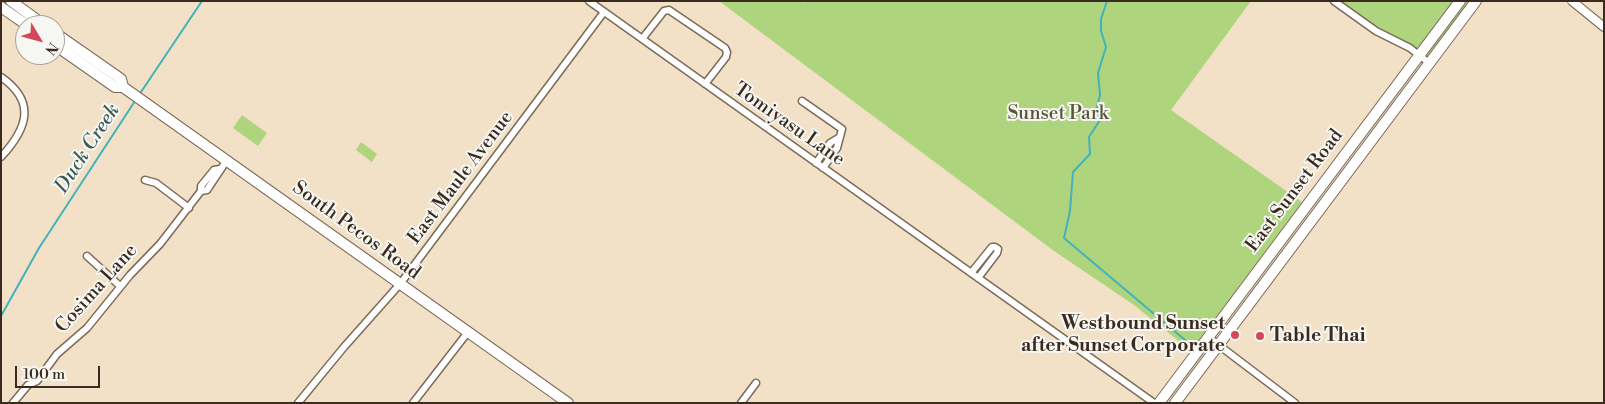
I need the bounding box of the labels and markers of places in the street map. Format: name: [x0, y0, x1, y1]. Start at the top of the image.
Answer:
place label: Westbound Sunset after Sunset Corporate: [1021, 313, 1225, 357]
place label: Table Thai: [1270, 325, 1366, 347]
marker: Westbound Sunset after Sunset Corporate: [1229, 329, 1241, 341]
marker: Table Thai: [1254, 330, 1266, 342]

